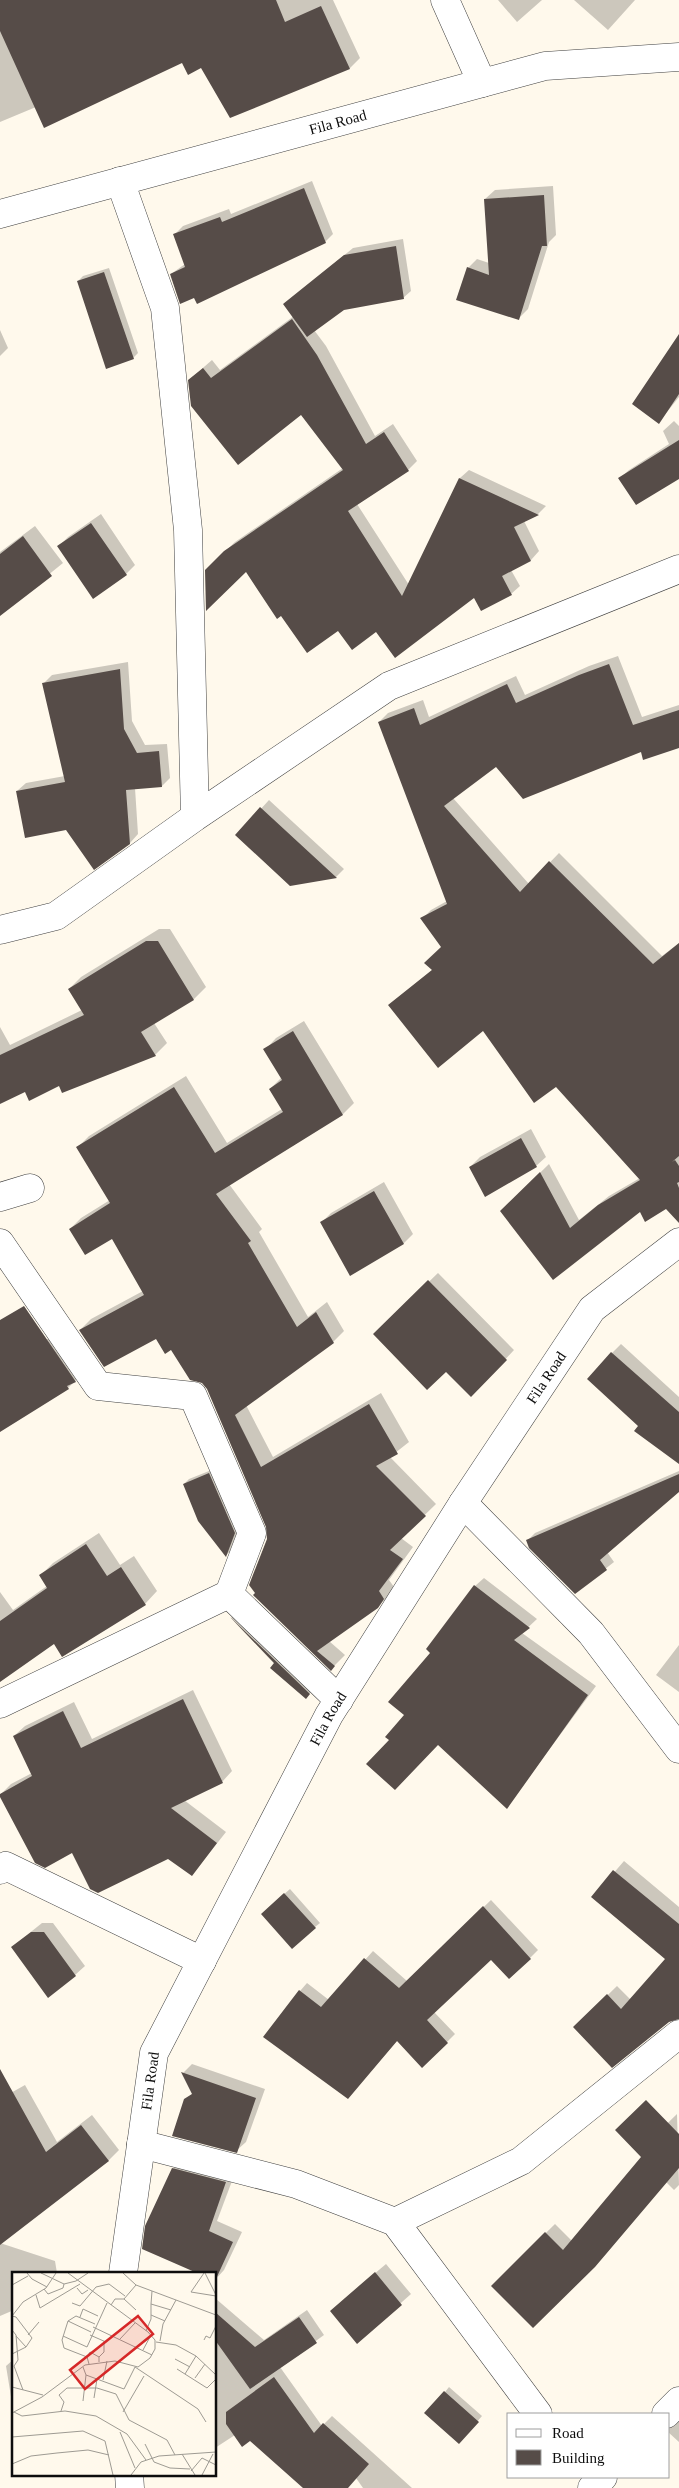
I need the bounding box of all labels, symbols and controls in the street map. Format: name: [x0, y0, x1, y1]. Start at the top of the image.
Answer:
street label: Fila Road: [307, 107, 369, 138]
street label: Fila Road: [523, 1348, 570, 1407]
street label: Fila Road: [307, 1689, 350, 1748]
street label: Fila Road: [138, 2050, 162, 2111]
inset map: [12, 2272, 216, 2476]
legend: [507, 2413, 669, 2478]
text: Road: [552, 2425, 584, 2441]
text: Building: [552, 2450, 605, 2466]

